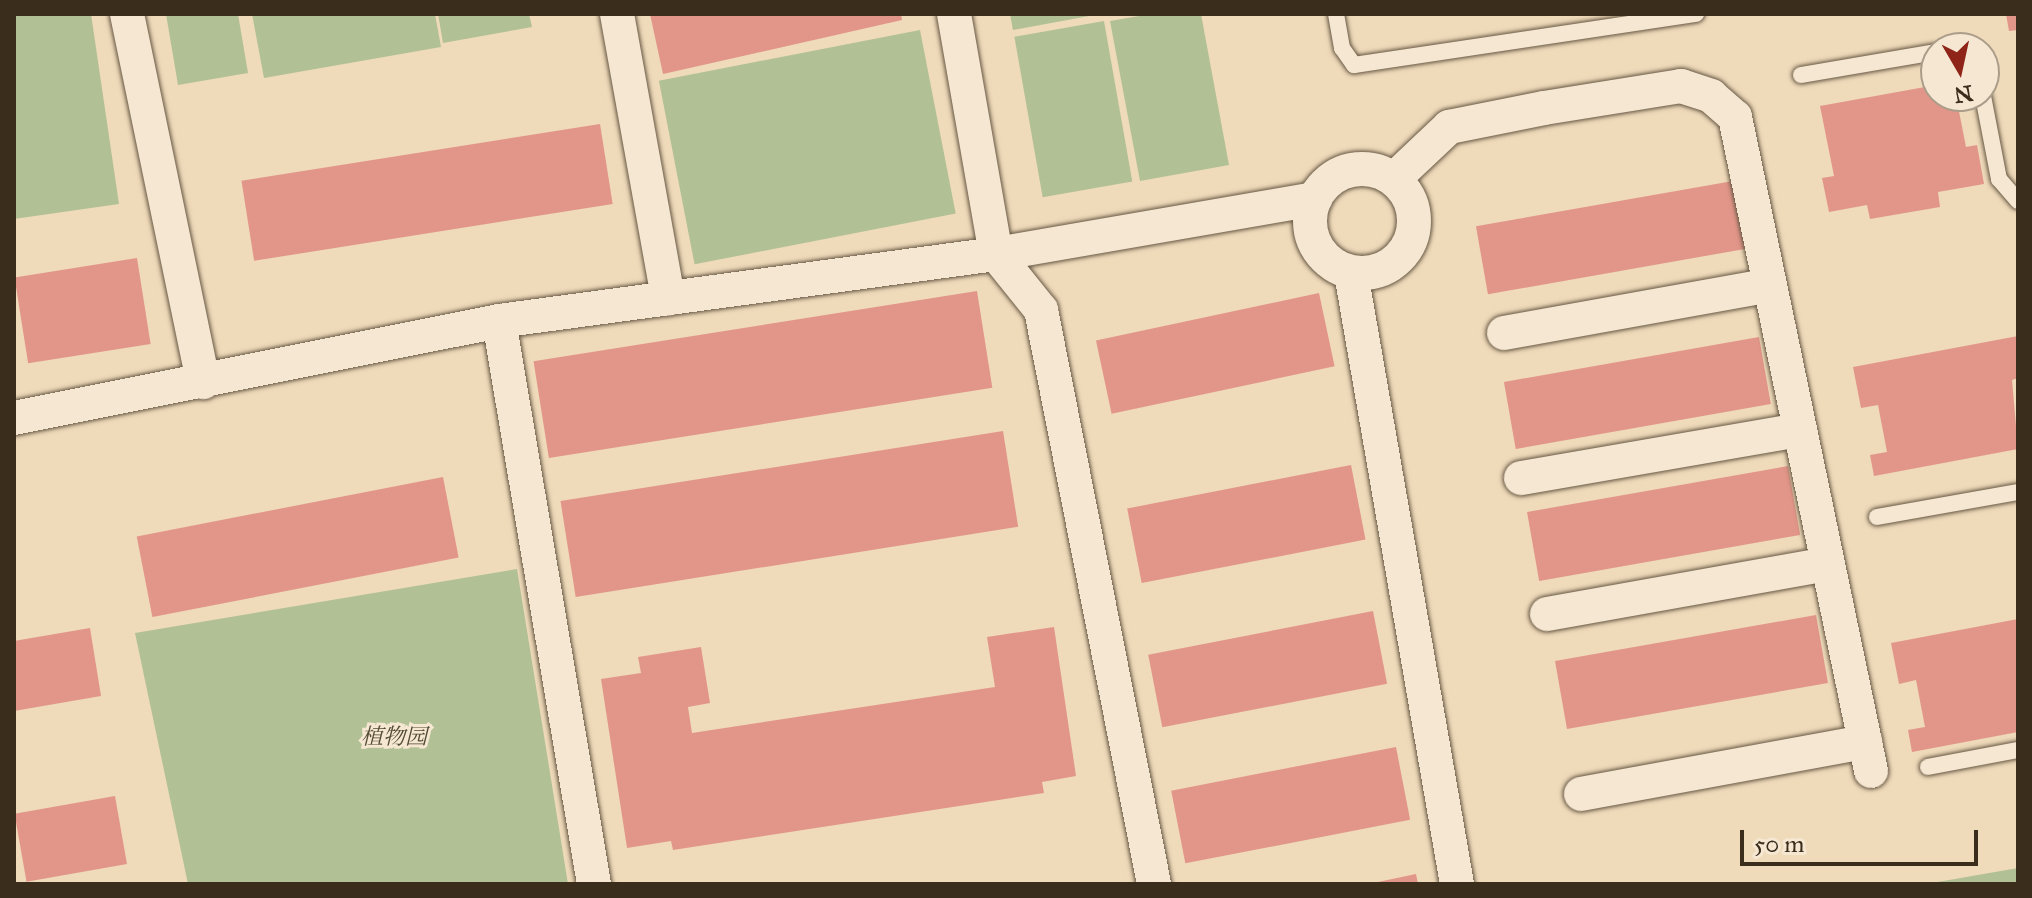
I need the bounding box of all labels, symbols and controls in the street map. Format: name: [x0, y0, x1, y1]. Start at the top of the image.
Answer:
north arrow: [1920, 32, 2000, 112]
text: N: [1952, 79, 1975, 109]
park label: 植物园: [361, 724, 427, 750]
scale bar: [1744, 814, 1982, 864]
text: 50 m: [1754, 829, 1804, 859]

